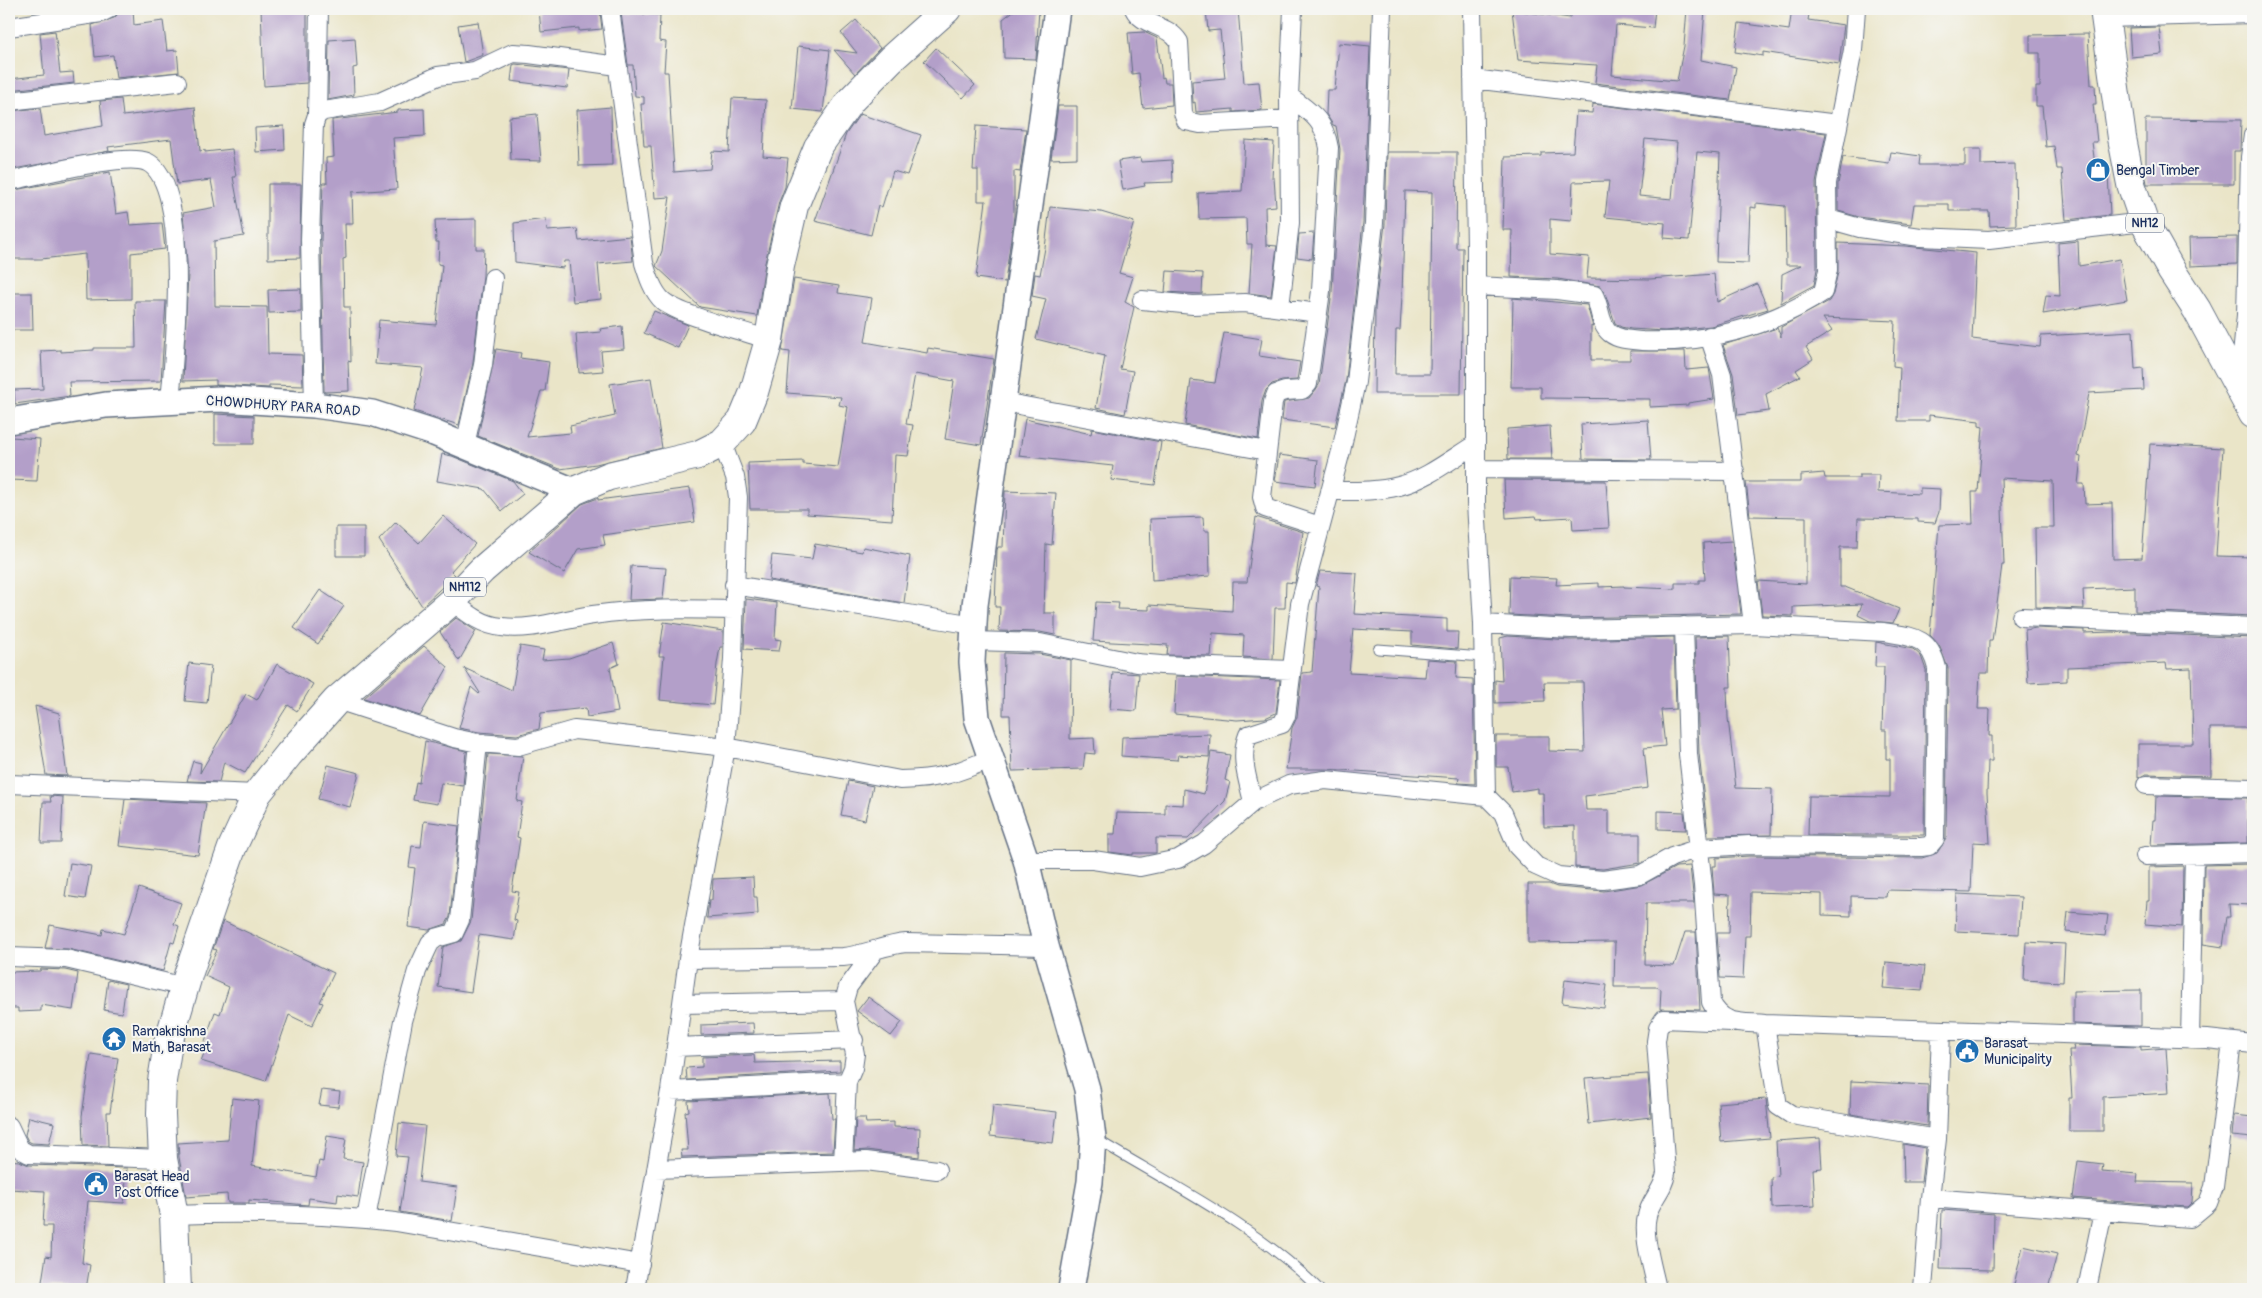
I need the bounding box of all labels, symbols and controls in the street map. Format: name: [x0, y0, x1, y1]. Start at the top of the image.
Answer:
shop icon: Bengal Timber: [2085, 157, 2111, 183]
place label: Bengal Timber: [2116, 162, 2200, 179]
road number: NH12: [2126, 214, 2164, 232]
street label: CHOWDHURY PARA ROAD: [205, 392, 361, 420]
road number: NH112: [444, 578, 486, 596]
place label: Ramakrishna Math, Barasat: [132, 1023, 211, 1056]
temple icon: Ramakrishna Math, Barasat: [101, 1026, 127, 1052]
place label: Barasat Municipality: [1984, 1035, 2052, 1068]
public building icon: Barasat Municipality: [1954, 1038, 1980, 1064]
place label: Barasat Head Post Office: [114, 1168, 190, 1201]
public building icon: Barasat Head Post Office: [83, 1171, 109, 1197]

